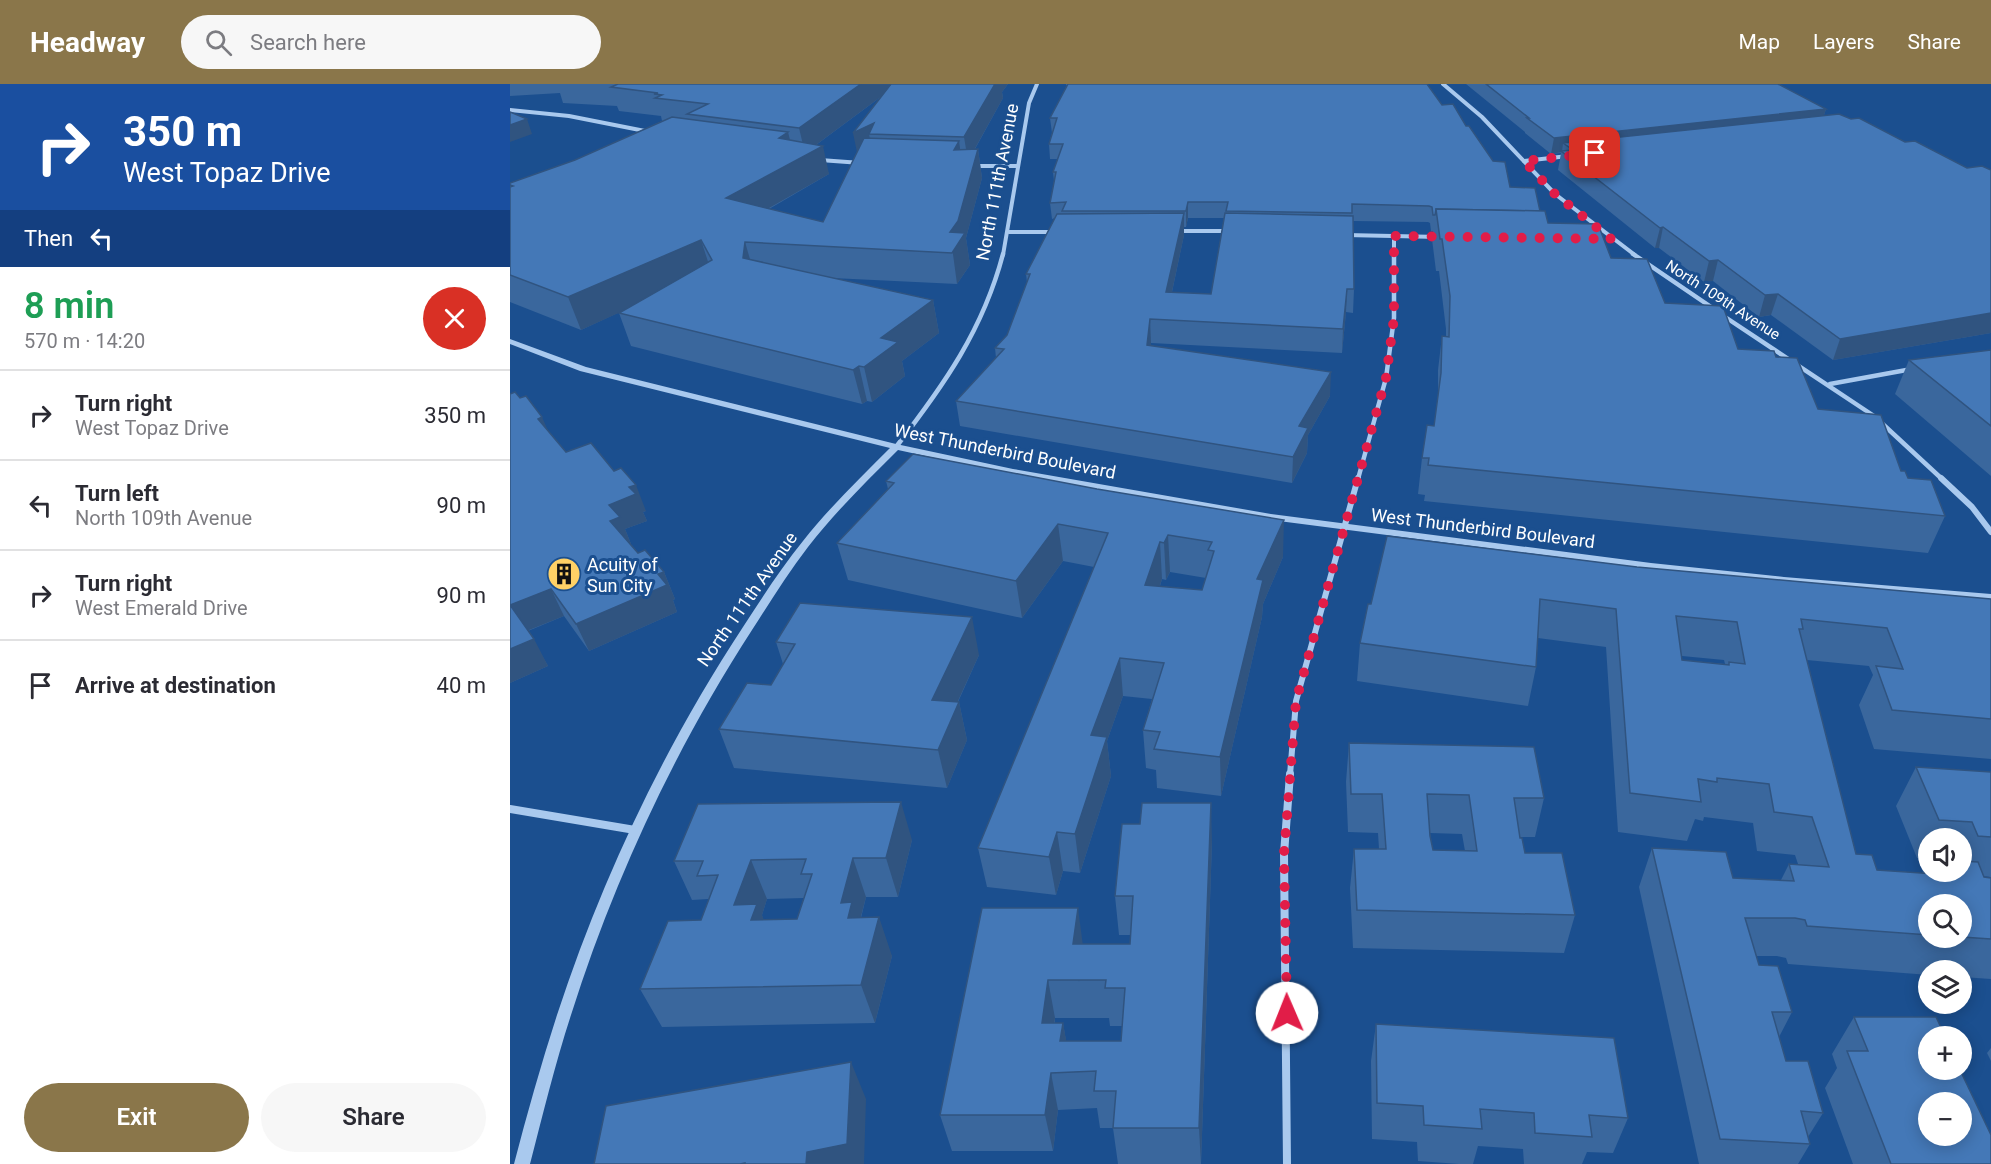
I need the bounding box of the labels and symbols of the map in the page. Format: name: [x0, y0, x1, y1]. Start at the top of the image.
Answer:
street label: North 111th Avenue: [971, 102, 1023, 262]
pin: [1569, 127, 1620, 178]
street label: North 109th Avenue: [1662, 256, 1784, 344]
street label: West Thunderbird Boulevard: [892, 419, 1118, 483]
street label: West Thunderbird Boulevard: [1370, 504, 1596, 552]
street label: North 111th Avenue: [693, 528, 801, 670]
place label: Acuity of Sun City: [587, 554, 659, 596]
building icon: Acuity of Sun City: [546, 556, 582, 592]
position arrow: [1255, 981, 1319, 1045]

